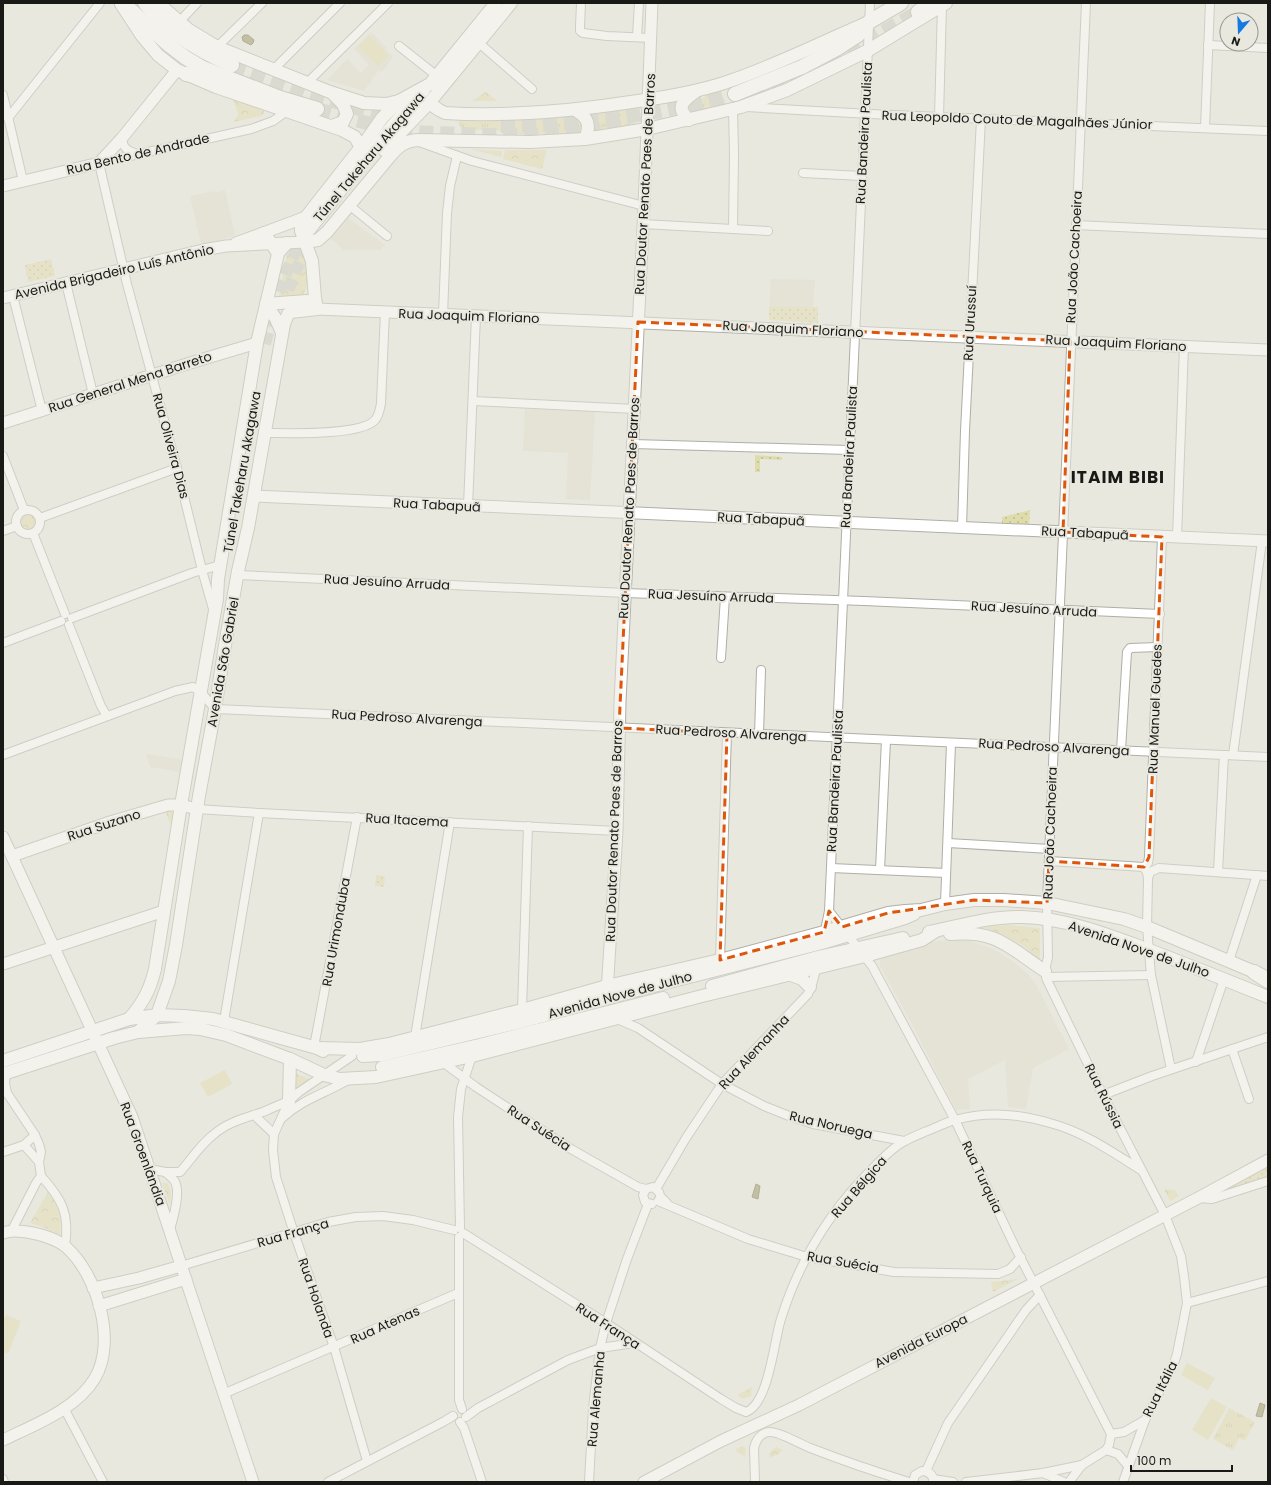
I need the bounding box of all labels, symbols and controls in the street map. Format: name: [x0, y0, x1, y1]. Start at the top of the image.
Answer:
north arrow: [1219, 12, 1259, 52]
text: N: [1229, 33, 1242, 50]
street label: Rua Bandeira Paulista: [851, 62, 877, 204]
street label: Rua Doutor Renato Paes de Barros: [630, 73, 660, 295]
street label: Túnel Takeharu Akagawa: [309, 88, 429, 226]
street label: Rua Leopoldo Couto de Magalhães Júnior: [881, 106, 1153, 134]
street label: Rua Bento de Andrade: [65, 128, 211, 180]
street label: Rua João Cachoeira: [1061, 190, 1087, 324]
street label: Avenida Brigadeiro Luís Antônio: [12, 240, 216, 304]
street label: Rua Urussuí: [959, 285, 981, 361]
street label: Rua Joaquim Floriano: [398, 304, 540, 328]
street label: Rua Joaquim Floriano: [722, 316, 864, 342]
street label: Rua Joaquim Floriano: [1045, 330, 1187, 356]
street label: Rua General Mena Barreto: [46, 347, 214, 417]
street label: Rua Bandeira Paulista: [836, 386, 862, 528]
street label: Túnel Takeharu Akagawa: [218, 390, 266, 554]
street label: Rua Oliveira Dias: [148, 391, 194, 501]
street label: Rua Doutor Renato Paes de Barros: [614, 397, 644, 619]
district label: ITAIM BIBI: [1071, 465, 1165, 489]
street label: Rua Tabapuã: [393, 493, 481, 517]
street label: Rua Tabapuã: [717, 507, 805, 531]
street label: Rua Tabapuã: [1041, 521, 1129, 545]
street label: Rua Jesuíno Arruda: [323, 569, 451, 595]
street label: Rua Jesuíno Arruda: [648, 584, 774, 608]
street label: Avenida São Gabriel: [202, 595, 244, 729]
street label: Rua Jesuíno Arruda: [970, 596, 1098, 622]
street label: Rua Manuel Guedes: [1143, 644, 1167, 774]
street label: Rua Pedroso Alvarenga: [331, 705, 483, 731]
street label: Rua Bandeira Paulista: [822, 710, 848, 852]
street label: Rua Doutor Renato Paes de Barros: [601, 720, 627, 942]
street label: Rua Pedroso Alvarenga: [655, 720, 807, 746]
street label: Rua Pedroso Alvarenga: [978, 734, 1130, 760]
street label: Rua João Cachoeira: [1038, 766, 1062, 900]
street label: Rua Suzano: [65, 804, 143, 846]
street label: Rua Itacema: [365, 808, 449, 832]
street label: Rua Urimonduba: [317, 876, 355, 988]
street label: Avenida Nove de Julho: [1066, 916, 1212, 982]
street label: Avenida Nove de Julho: [546, 967, 694, 1023]
street label: Rua Alemanha: [714, 1010, 794, 1094]
street label: Rua Rússia: [1080, 1060, 1128, 1132]
street label: Rua Groenlândia: [115, 1099, 171, 1209]
street label: Rua Suécia: [503, 1100, 575, 1156]
street label: Rua Noruega: [788, 1106, 874, 1144]
street label: Rua Turquia: [957, 1138, 1007, 1216]
street label: Rua Bélgica: [827, 1152, 891, 1222]
street label: Rua França: [255, 1214, 331, 1252]
street label: Rua Suécia: [806, 1246, 880, 1278]
street label: Rua Holanda: [293, 1255, 339, 1341]
street label: Rua França: [572, 1298, 644, 1354]
street label: Rua Atenas: [347, 1301, 423, 1349]
street label: Avenida Europa: [871, 1309, 971, 1373]
street label: Rua Alemanha: [582, 1350, 610, 1448]
street label: Rua Itália: [1138, 1358, 1182, 1420]
scale bar: [1131, 1447, 1232, 1473]
text: 100 m: [1137, 1452, 1171, 1469]

